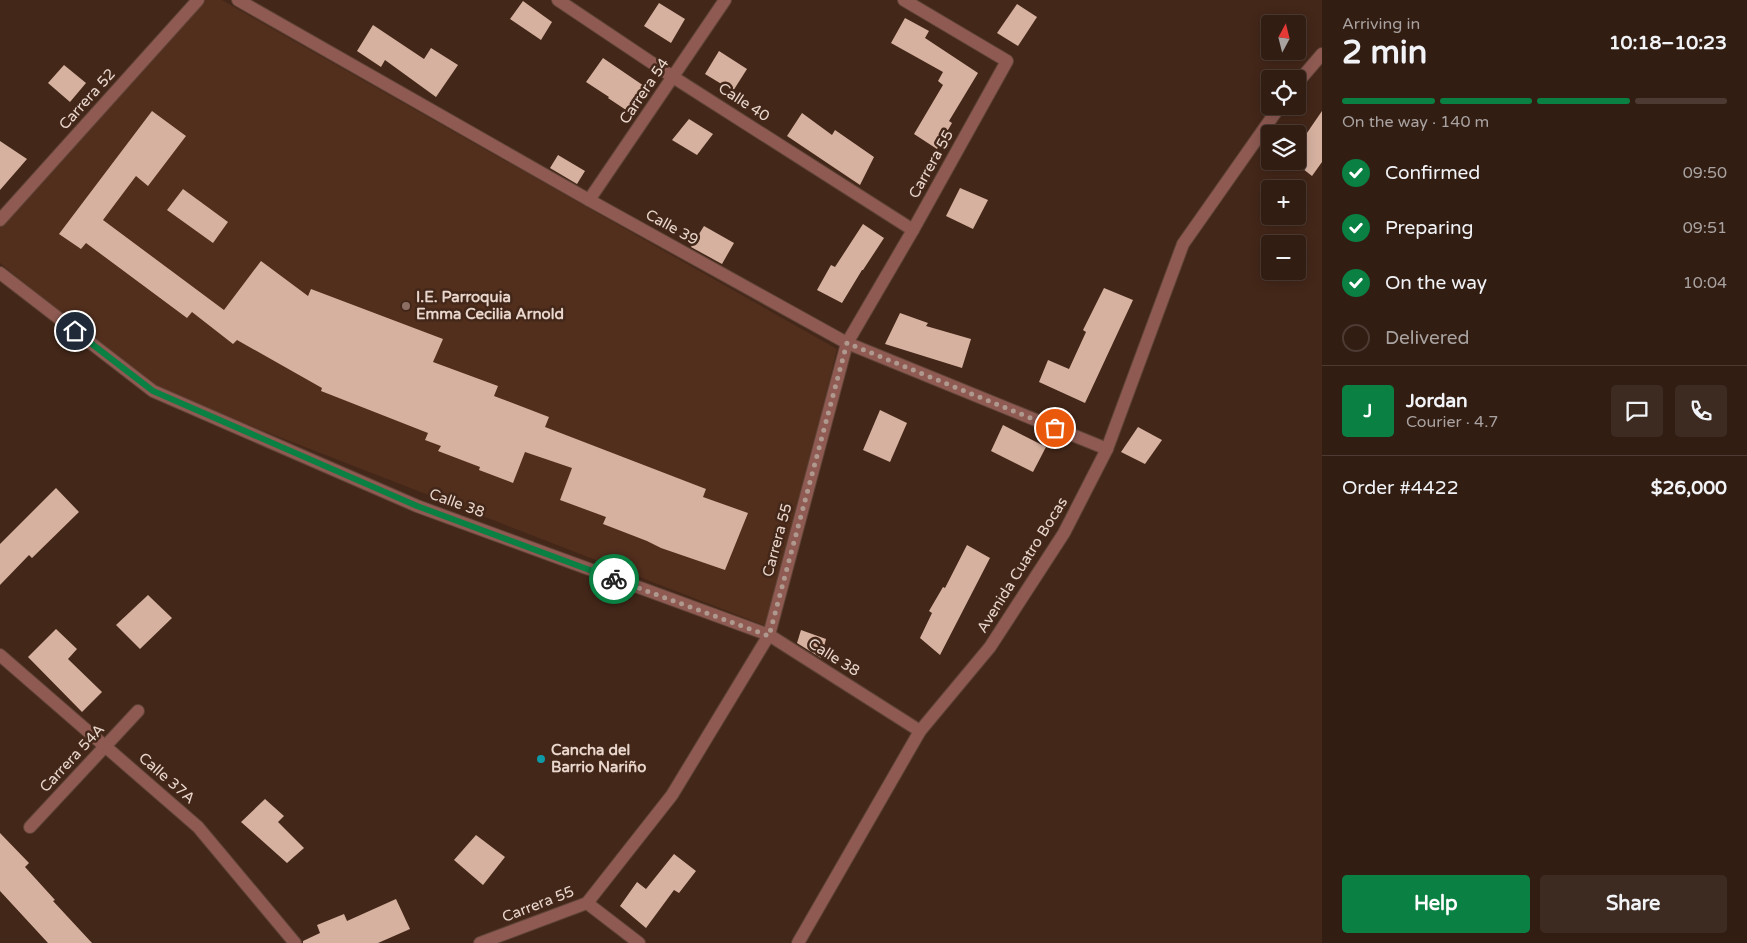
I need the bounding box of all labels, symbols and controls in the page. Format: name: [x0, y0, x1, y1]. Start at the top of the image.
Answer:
text: Arriving in: [1342, 14, 1420, 34]
north arrow: [1261, 15, 1306, 60]
map controls: [1261, 15, 1306, 280]
text: 10:18–10:23: [1609, 32, 1727, 54]
text: 2 min: [1342, 34, 1427, 72]
street label: Carrera 54: [615, 55, 673, 127]
street label: Carrera 52: [55, 65, 119, 133]
button: locate: [1261, 70, 1306, 115]
street label: Calle 40: [715, 79, 773, 125]
text: On the way · 140 m: [1342, 112, 1489, 132]
button: layers: [1261, 125, 1306, 170]
street label: Carrera 55: [905, 127, 957, 201]
icon: check: [1342, 159, 1370, 187]
text: Confirmed: [1385, 162, 1480, 184]
text: 09:50: [1683, 163, 1727, 183]
button: +: [1261, 180, 1306, 225]
street label: Calle 39: [642, 205, 702, 249]
icon: check: [1342, 214, 1370, 242]
text: Preparing: [1385, 217, 1474, 239]
text: 09:51: [1683, 218, 1727, 238]
button: −: [1261, 235, 1306, 280]
icon: check: [1342, 269, 1370, 297]
text: On the way: [1385, 272, 1487, 294]
text: 10:04: [1683, 273, 1727, 293]
place label: I.E. Parroquia Emma Cecilia Arnold: [416, 288, 564, 323]
marker: I.E. Parroquia Emma Cecilia Arnold: [400, 300, 412, 312]
pin: [54, 310, 96, 352]
icon: home: [61, 317, 89, 345]
text: Delivered: [1385, 327, 1470, 349]
button: chat: [1611, 385, 1663, 437]
button: phone: [1675, 385, 1727, 437]
text: Jordan: [1406, 390, 1468, 412]
text: J: [1364, 400, 1372, 422]
pin: [1034, 407, 1076, 449]
text: Courier · 4.7: [1406, 412, 1498, 432]
icon: bag: [1041, 414, 1069, 442]
text: Order #4422: [1342, 477, 1459, 499]
text: $26,000: [1651, 477, 1727, 499]
street label: Calle 38: [427, 485, 487, 521]
street label: Avenida Cuatro Bocas: [973, 494, 1071, 636]
street label: Carrera 55: [759, 501, 795, 579]
courier: [589, 554, 639, 604]
icon: bike: [600, 565, 628, 593]
street label: Calle 38: [805, 634, 863, 680]
street label: Carrera 54A: [36, 720, 108, 796]
place label: Cancha del Barrio Nariño: [551, 741, 646, 776]
street label: Calle 37A: [135, 749, 199, 807]
marker: Cancha del Barrio Nariño: [535, 753, 547, 765]
button: Help: [1342, 875, 1530, 933]
button: Share: [1540, 875, 1727, 933]
street label: Carrera 55: [500, 882, 576, 926]

